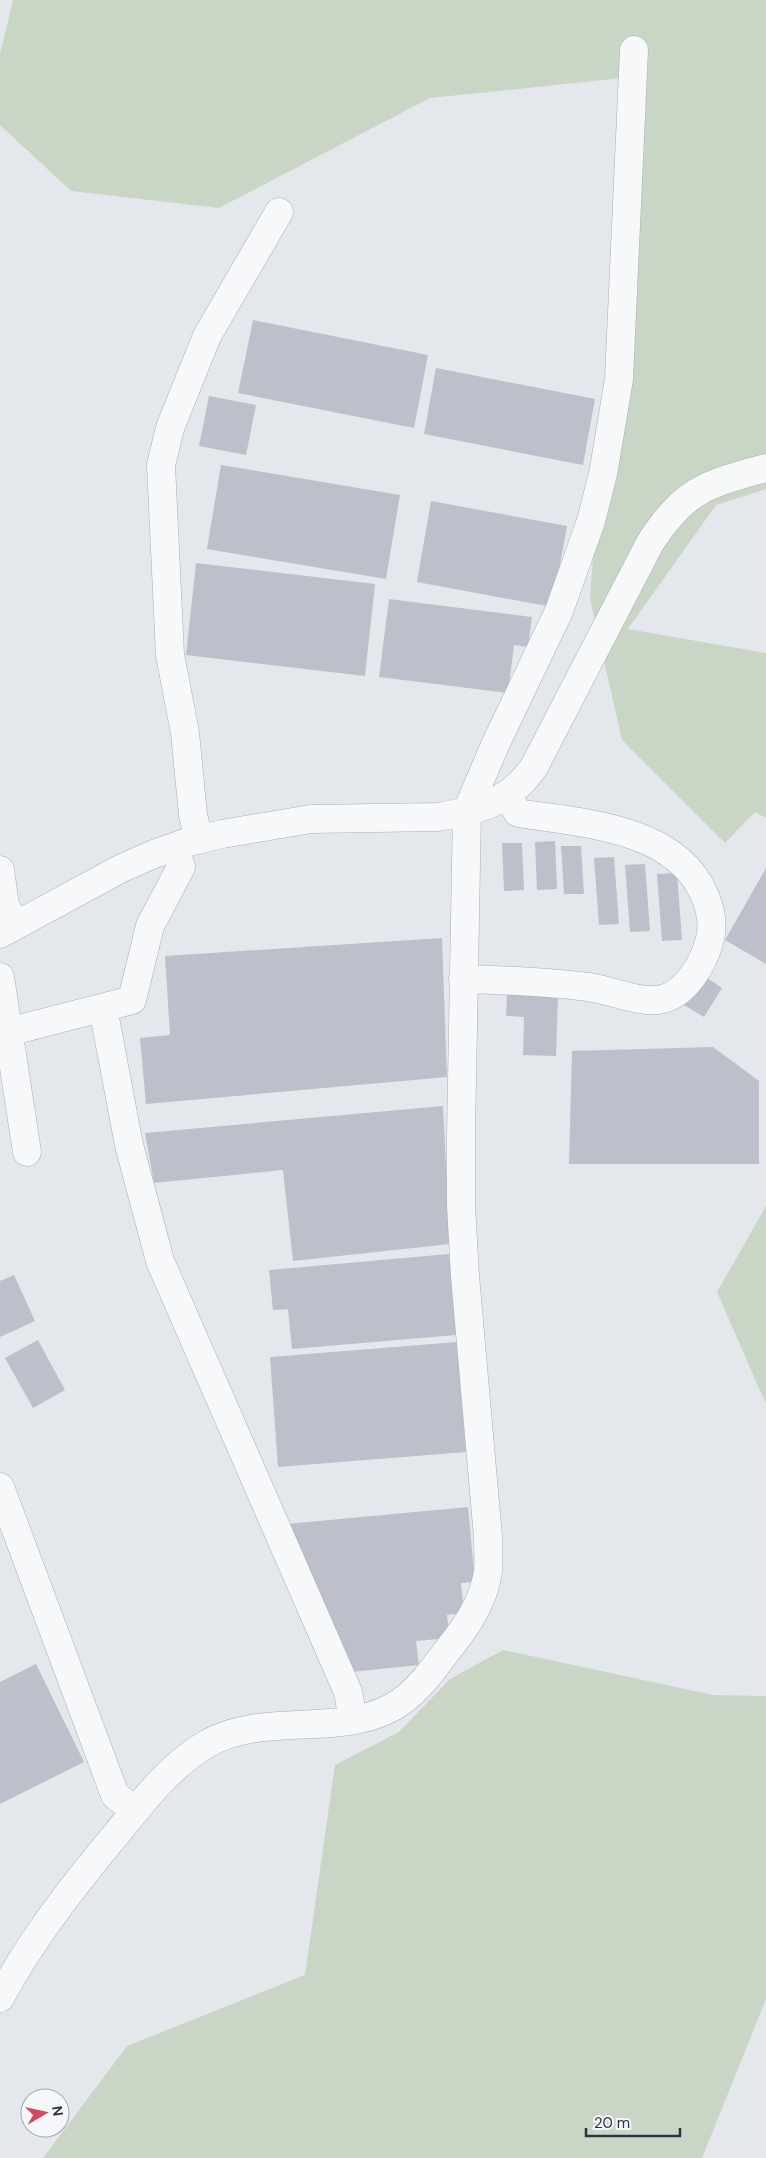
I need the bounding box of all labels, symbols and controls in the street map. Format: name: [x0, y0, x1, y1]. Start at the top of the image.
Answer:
north arrow: [20, 2088, 70, 2138]
text: N: [48, 2105, 68, 2117]
scale bar: [586, 2106, 680, 2138]
text: 20 m: [594, 2113, 630, 2133]

